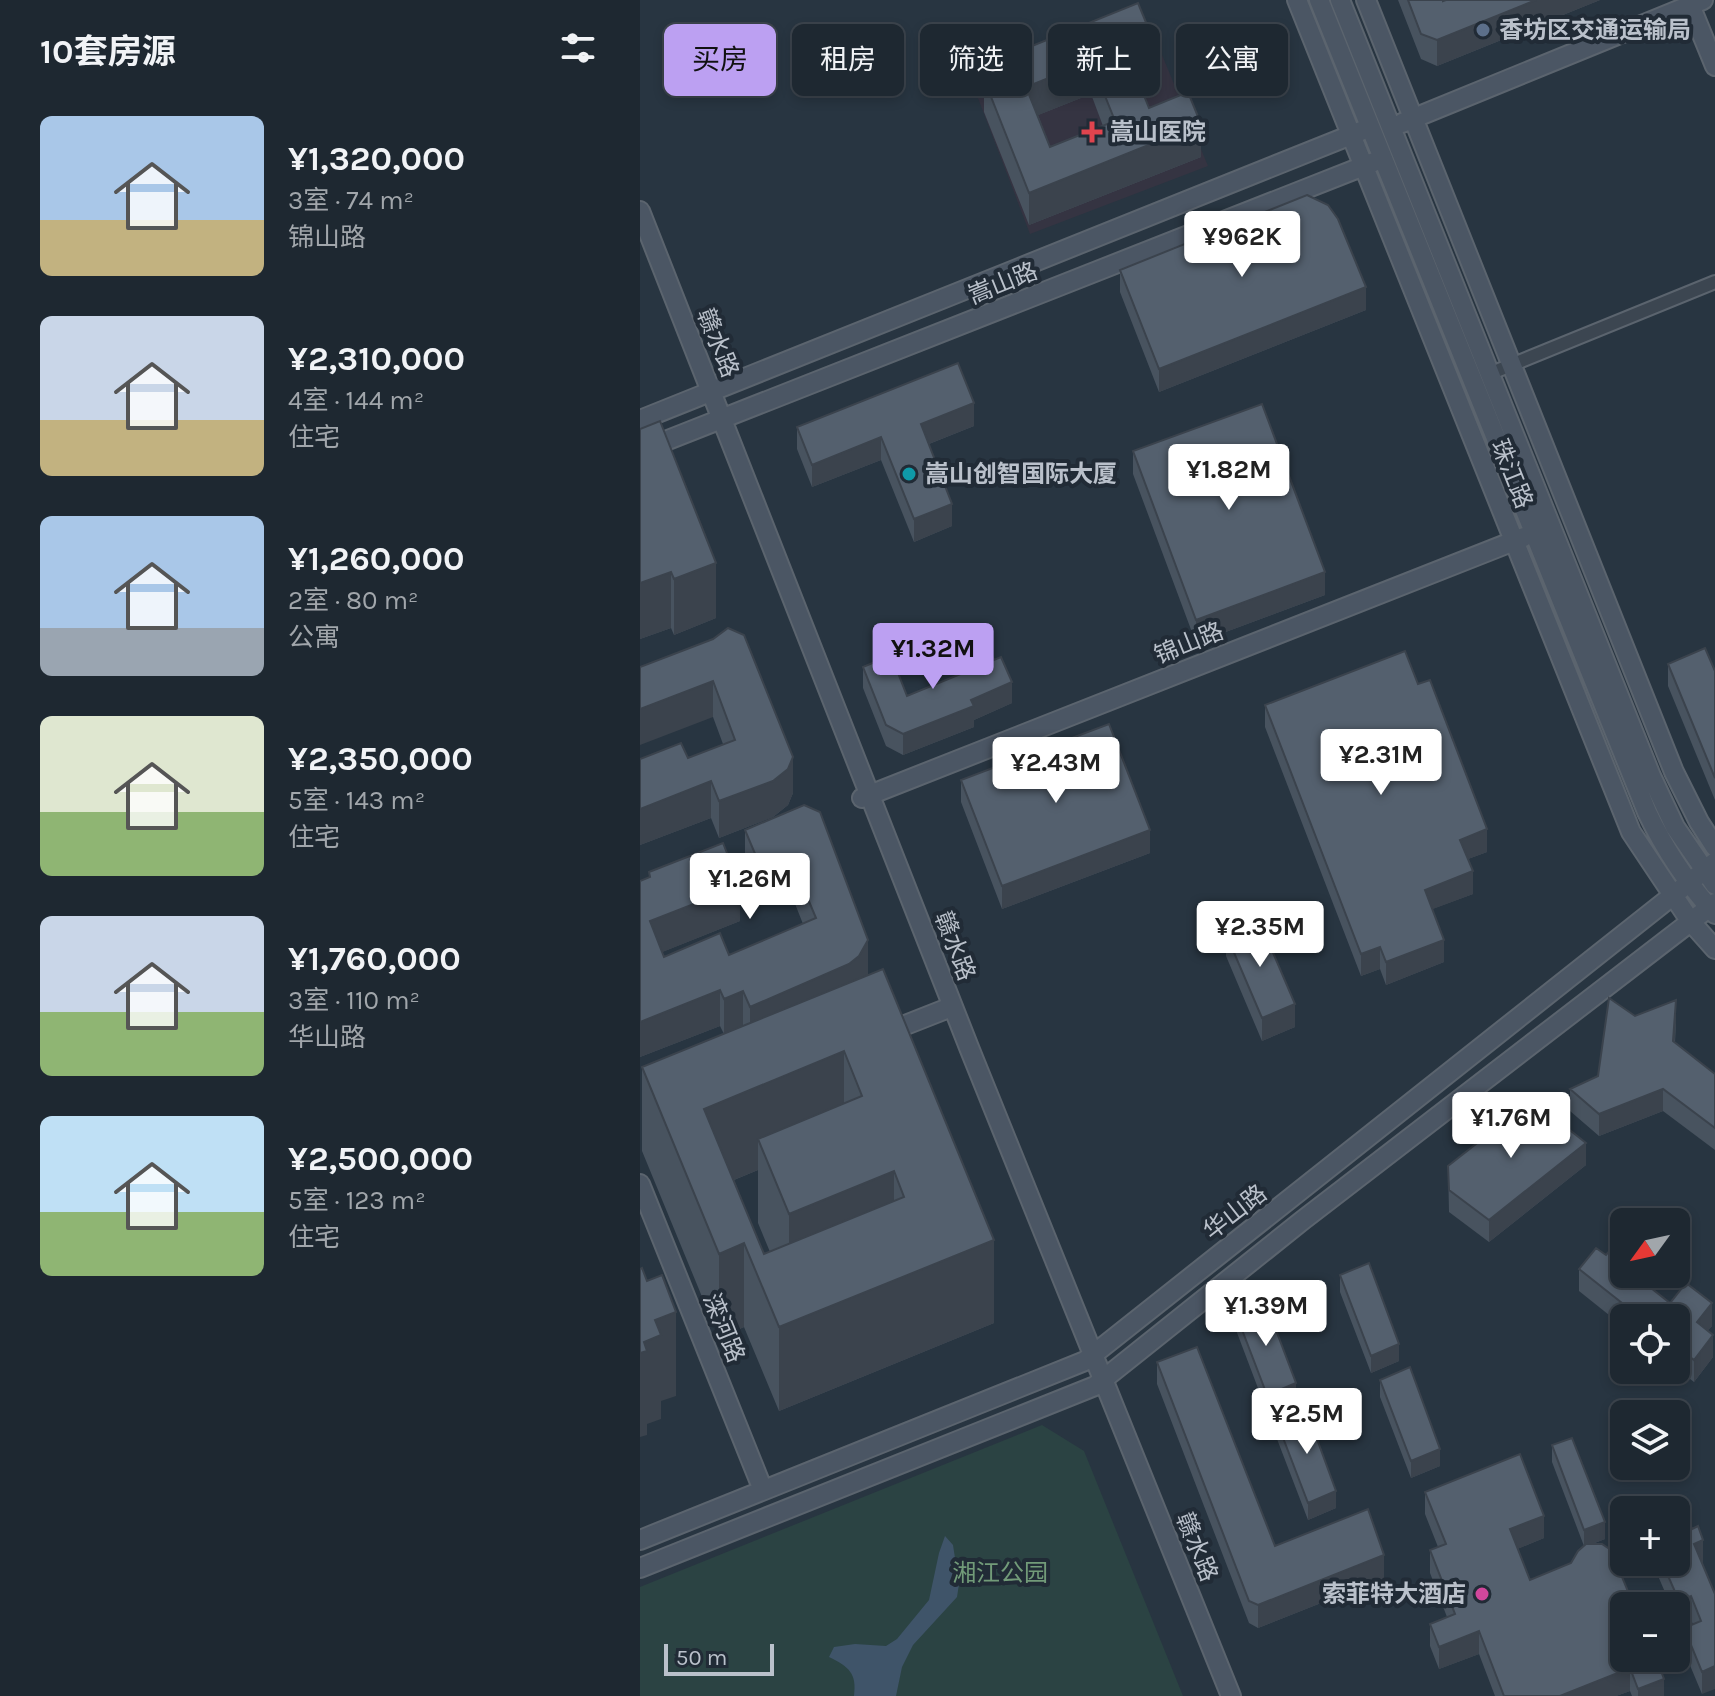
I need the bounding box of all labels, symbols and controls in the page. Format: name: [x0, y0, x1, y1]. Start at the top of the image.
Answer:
place label: 香坊区交通运输局: [1499, 16, 1691, 44]
marker: 香坊区交通运输局: [1474, 21, 1492, 39]
chip: 买房: [664, 24, 776, 96]
chip: 租房: [792, 24, 904, 96]
chip: 筛选: [920, 24, 1032, 96]
chip: 新上: [1048, 24, 1160, 96]
chip: 公寓: [1176, 24, 1288, 96]
icon: filters: [556, 26, 600, 70]
text: 10套房源: [40, 32, 176, 72]
place label: 嵩山医院: [1110, 118, 1206, 146]
marker: 嵩山医院: [1081, 121, 1103, 143]
text: ¥1,320,000: [288, 139, 465, 179]
icon: home: [104, 148, 200, 244]
text: 3室 · 74 m²: [288, 185, 414, 216]
pin: ¥962K: [1186, 211, 1298, 279]
text: ¥962K: [1202, 221, 1282, 252]
text: 锦山路: [288, 222, 366, 253]
street label: 嵩山路: [964, 257, 1042, 309]
street label: 赣水路: [692, 304, 744, 382]
text: ¥2,310,000: [288, 339, 465, 379]
icon: home: [104, 348, 200, 444]
text: 4室 · 144 m²: [288, 385, 424, 416]
text: 住宅: [288, 422, 340, 453]
street label: 珠江路: [1486, 435, 1538, 513]
pin: ¥1.82M: [1164, 444, 1294, 512]
text: ¥1.82M: [1186, 454, 1272, 485]
place label: 嵩山创智国际大厦: [925, 460, 1117, 488]
marker: 嵩山创智国际大厦: [900, 465, 918, 483]
text: ¥1,260,000: [288, 539, 465, 579]
icon: home: [104, 548, 200, 644]
text: 2室 · 80 m²: [288, 585, 418, 616]
street label: 锦山路: [1150, 617, 1228, 669]
text: 公寓: [288, 622, 340, 653]
pin: ¥1.32M: [868, 623, 998, 691]
text: ¥1.32M: [891, 633, 975, 664]
pin: ¥2.31M: [1316, 729, 1446, 797]
pin: ¥2.43M: [991, 737, 1121, 805]
text: ¥2,350,000: [288, 739, 473, 779]
text: ¥2.31M: [1339, 739, 1423, 770]
text: ¥2.43M: [1011, 747, 1101, 778]
icon: home: [104, 748, 200, 844]
text: 5室 · 143 m²: [288, 785, 425, 816]
text: 住宅: [288, 822, 340, 853]
pin: ¥1.26M: [685, 853, 815, 921]
text: ¥1.26M: [708, 863, 792, 894]
pin: ¥2.35M: [1195, 901, 1325, 969]
street label: 赣水路: [929, 907, 981, 985]
text: ¥2.35M: [1215, 911, 1305, 942]
text: ¥1,760,000: [288, 939, 461, 979]
icon: home: [104, 948, 200, 1044]
text: 3室 · 110 m²: [288, 985, 420, 1016]
text: 华山路: [288, 1022, 366, 1053]
pin: ¥1.76M: [1446, 1092, 1576, 1160]
text: ¥1.76M: [1470, 1102, 1552, 1133]
text: ¥2,500,000: [288, 1139, 473, 1179]
icon: home: [104, 1148, 200, 1244]
street label: 华山路: [1198, 1179, 1272, 1245]
text: 5室 · 123 m²: [288, 1185, 426, 1216]
north arrow: [1610, 1208, 1690, 1288]
map controls: [1610, 1208, 1690, 1672]
text: 住宅: [288, 1222, 340, 1253]
pin: ¥1.39M: [1201, 1280, 1331, 1348]
street label: 滦河路: [698, 1289, 750, 1367]
text: ¥1.39M: [1224, 1290, 1308, 1321]
button: locate: [1610, 1304, 1690, 1384]
pin: ¥2.5M: [1251, 1388, 1363, 1456]
text: ¥2.5M: [1270, 1398, 1344, 1429]
button: layers: [1610, 1400, 1690, 1480]
button: +: [1610, 1496, 1690, 1576]
street label: 赣水路: [1171, 1508, 1223, 1586]
park label: 湘江公园: [952, 1559, 1048, 1587]
place label: 索菲特大酒店: [1322, 1580, 1466, 1608]
marker: 索菲特大酒店: [1473, 1585, 1491, 1603]
button: −: [1610, 1592, 1690, 1672]
scale bar: [664, 1640, 774, 1676]
text: 50 m: [676, 1645, 727, 1671]

